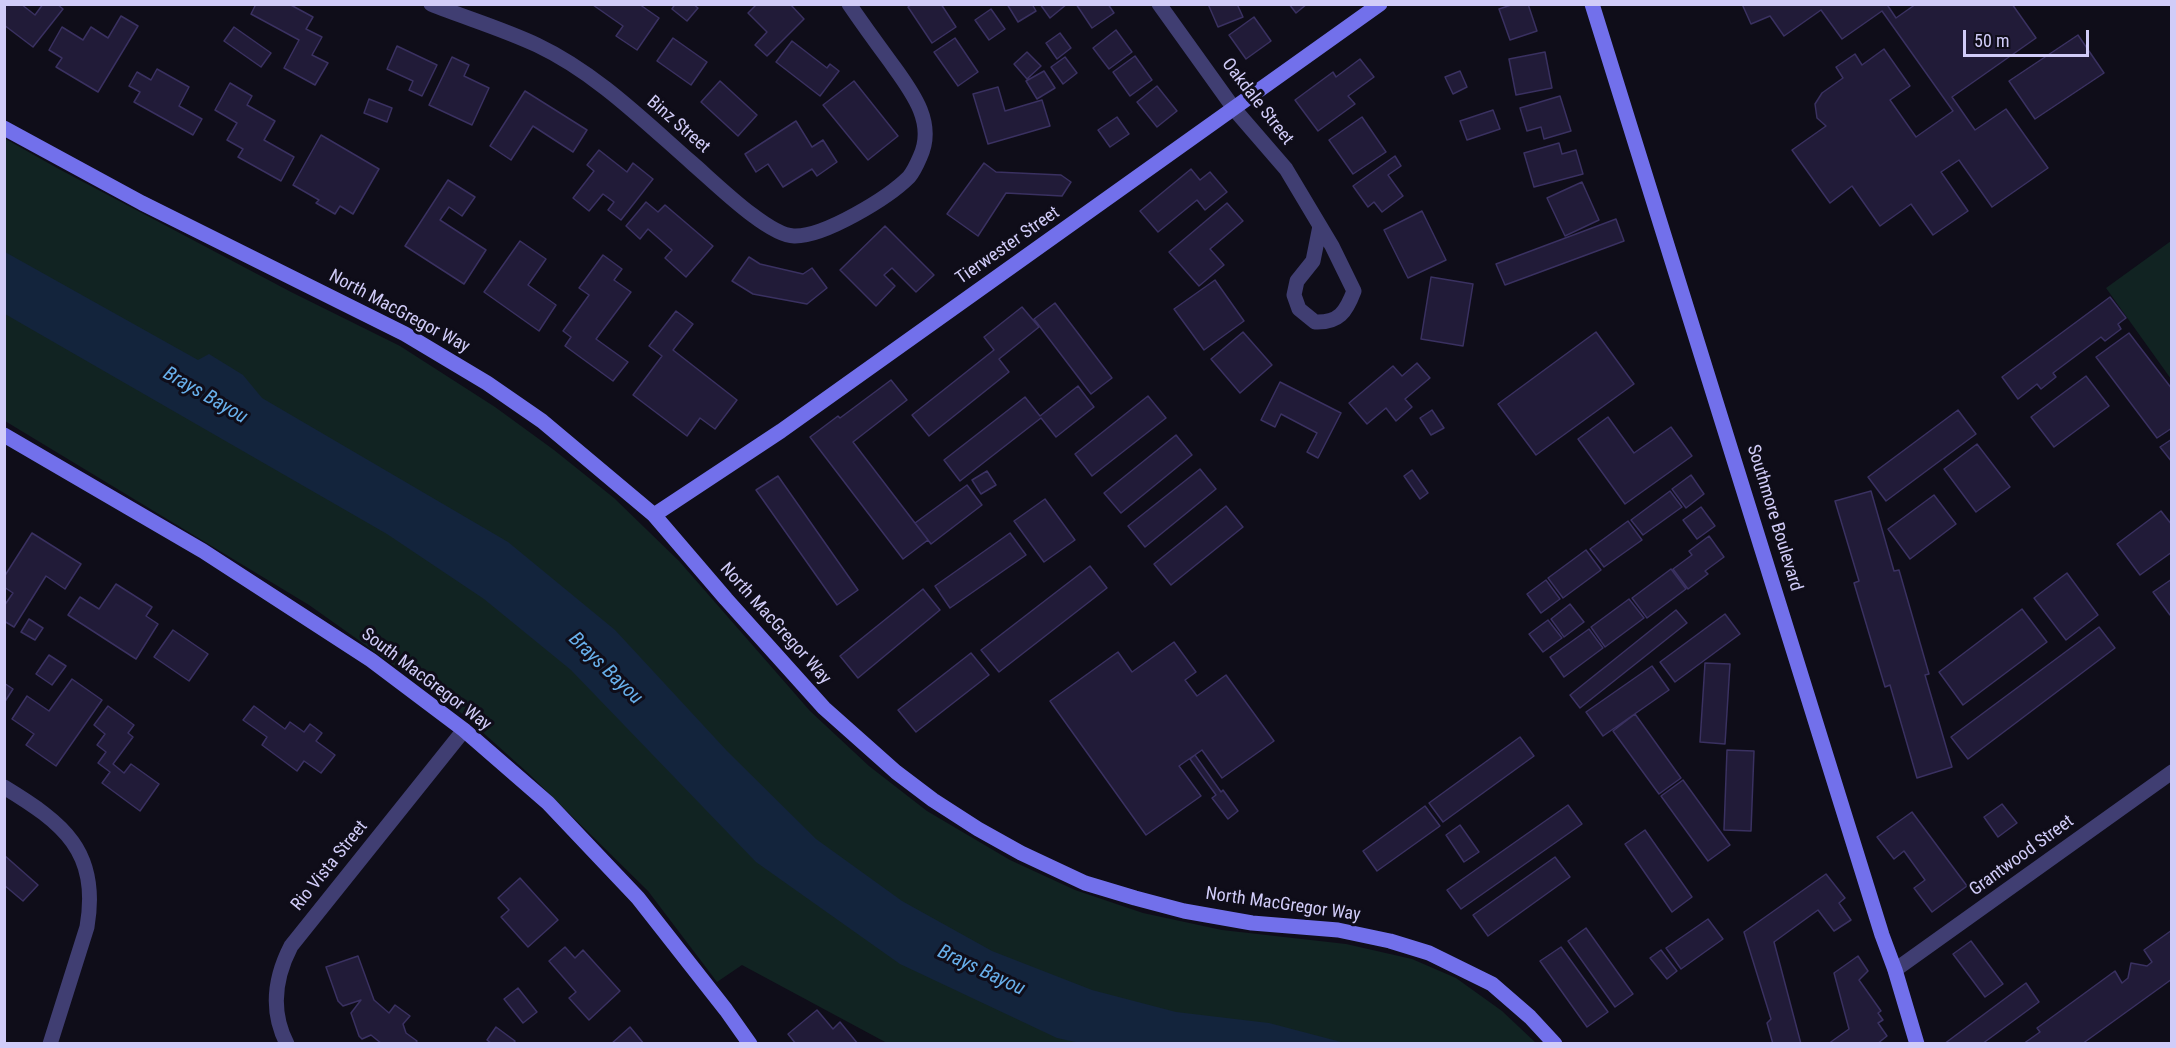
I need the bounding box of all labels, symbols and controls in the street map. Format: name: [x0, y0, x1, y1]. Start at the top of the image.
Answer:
scale bar: [1966, 18, 2092, 56]
text: 50 m: [1974, 30, 2009, 51]
street label: Oakdale Street: [1217, 54, 1297, 150]
street label: Binz Street: [642, 92, 714, 158]
street label: Tierwester Street: [952, 202, 1064, 290]
street label: North MacGregor Way: [325, 266, 473, 358]
water label: Brays Bayou: [159, 362, 251, 430]
street label: Southmore Boulevard: [1741, 442, 1807, 594]
street label: North MacGregor Way: [715, 559, 835, 689]
street label: South MacGregor Way: [357, 624, 495, 736]
water label: Brays Bayou: [563, 628, 647, 710]
street label: Grantwood Street: [1966, 811, 2078, 901]
street label: Rio Vista Street: [287, 817, 373, 915]
street label: North MacGregor Way: [1204, 883, 1362, 927]
water label: Brays Bayou: [934, 940, 1028, 1002]

